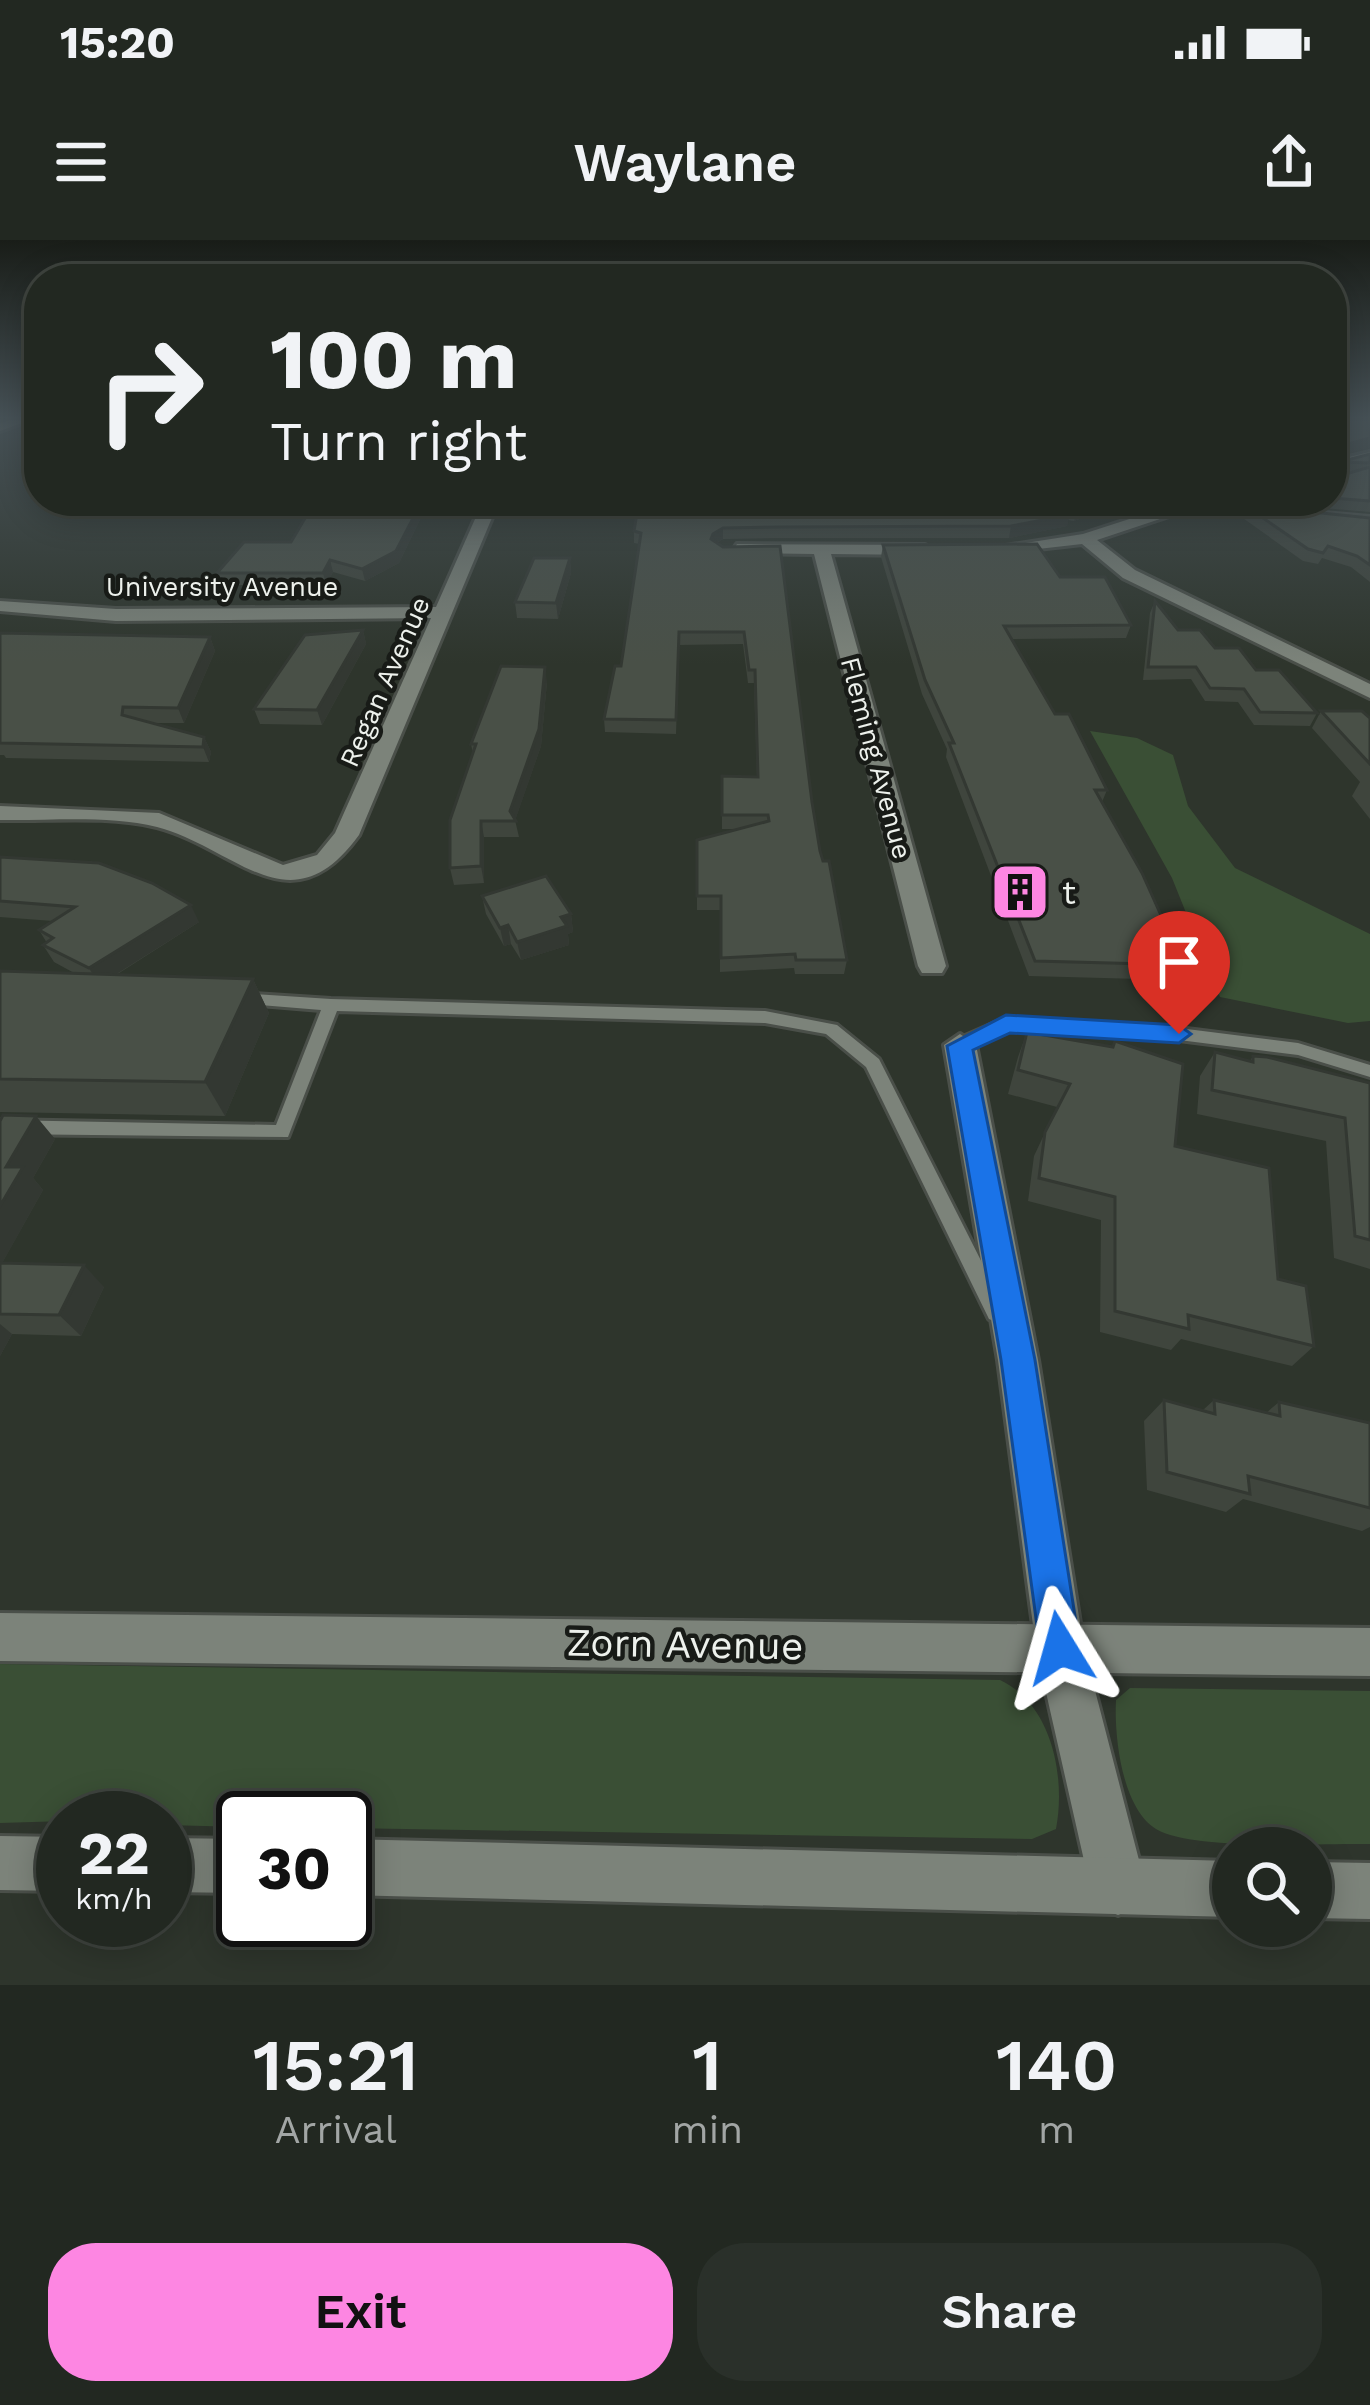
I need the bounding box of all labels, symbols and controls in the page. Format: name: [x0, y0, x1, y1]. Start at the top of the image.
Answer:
text: 15:20: [60, 16, 175, 69]
icon: menu: [48, 129, 114, 195]
icon: share: [1256, 129, 1322, 195]
text: Waylane: [574, 131, 796, 194]
text: 100 m: [270, 310, 517, 408]
icon: right: [72, 312, 228, 468]
text: Turn right: [270, 410, 527, 473]
street label: University Avenue: [106, 571, 338, 603]
street label: Regan Avenue: [333, 592, 437, 772]
street label: Fleming Avenue: [834, 653, 918, 863]
building icon: t: [989, 861, 1051, 923]
place label: t: [1062, 873, 1076, 912]
pin: [1128, 911, 1230, 1034]
icon: arrive: [1146, 929, 1212, 995]
position arrow: [997, 1585, 1123, 1711]
street label: Zorn Avenue: [566, 1619, 804, 1669]
speed limit sign: 30: [216, 1791, 372, 1947]
text: 22: [78, 1818, 150, 1889]
map controls: [1212, 1827, 1332, 1947]
button: search: [1212, 1827, 1332, 1947]
text: km/h: [75, 1881, 153, 1916]
text: 15:21: [253, 2023, 419, 2107]
text: 1: [692, 2023, 722, 2107]
text: 140: [996, 2023, 1117, 2107]
text: Arrival: [275, 2107, 397, 2152]
text: min: [671, 2107, 743, 2152]
text: m: [1038, 2107, 1075, 2152]
button: Exit: [48, 2243, 673, 2381]
button: Share: [697, 2243, 1322, 2381]

